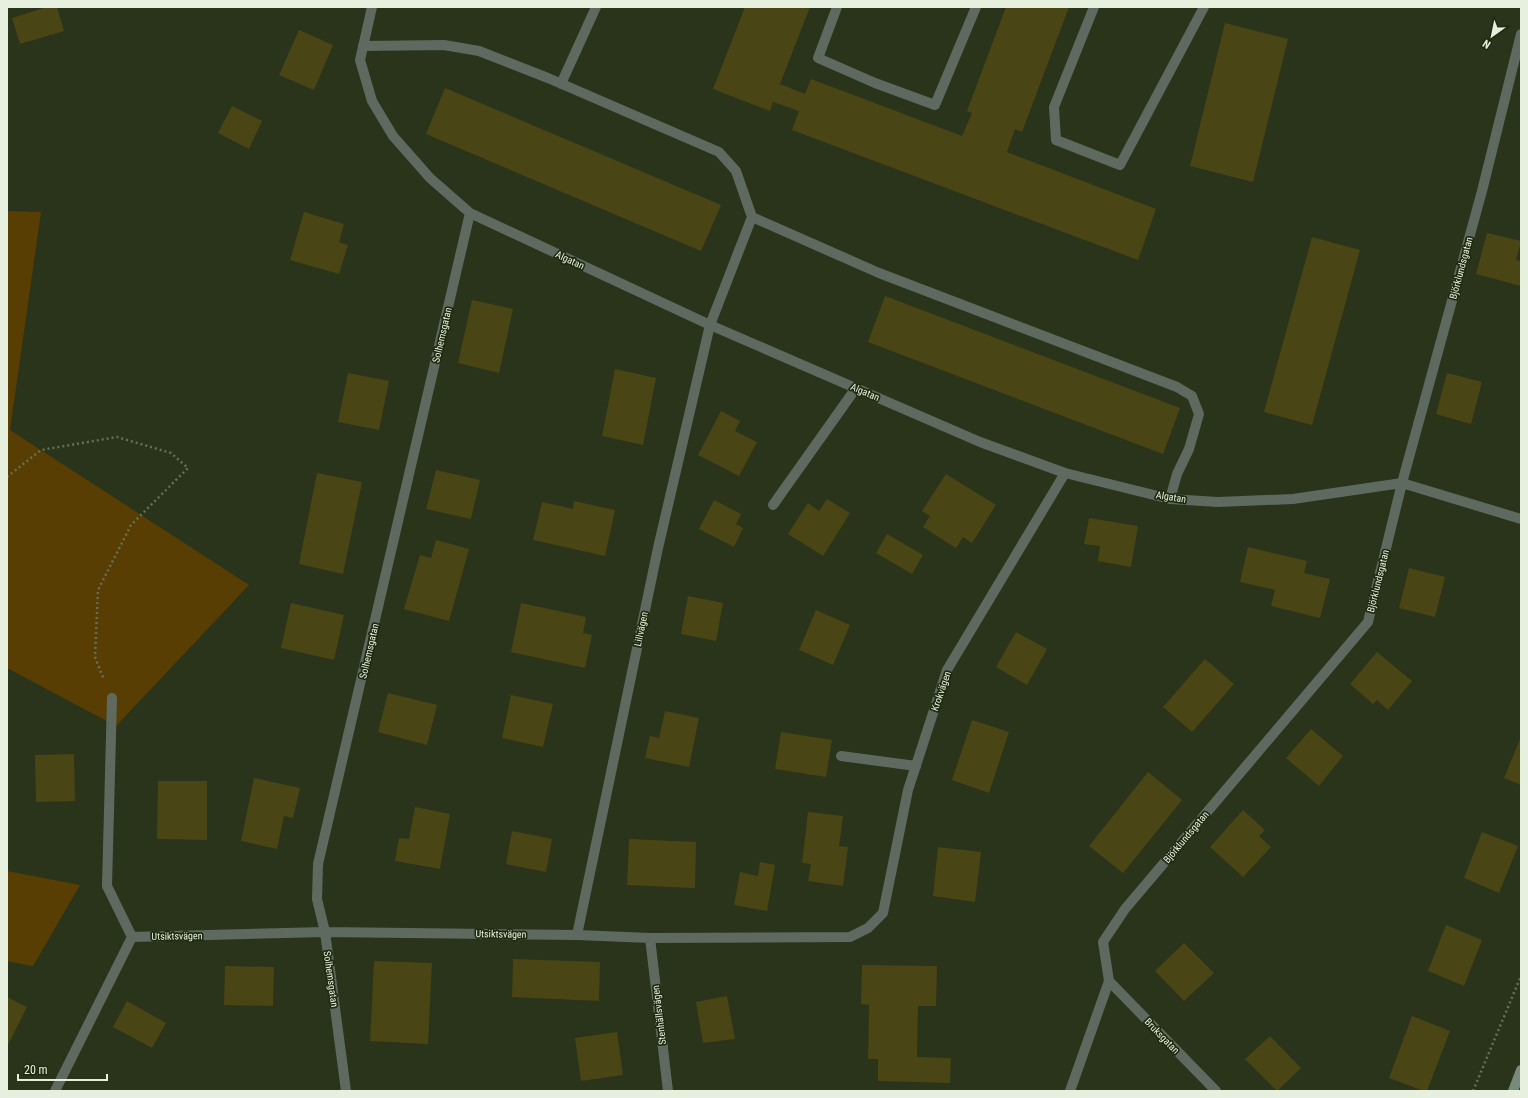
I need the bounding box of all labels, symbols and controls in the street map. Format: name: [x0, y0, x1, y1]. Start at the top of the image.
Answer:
north arrow: [1472, 16, 1512, 56]
text: N: [1480, 37, 1493, 51]
street label: Björklundsgatan: [1447, 235, 1475, 300]
street label: Algatan: [554, 249, 586, 271]
street label: Solhemsgatan: [430, 306, 454, 364]
street label: Algatan: [849, 381, 881, 403]
street label: Algatan: [1155, 489, 1187, 505]
street label: Björklundsgatan: [1365, 548, 1391, 613]
street label: Lillvägen: [632, 611, 650, 647]
street label: Solhemsgatan: [357, 622, 381, 680]
street label: Krokvägen: [929, 669, 953, 712]
street label: Björklundsgatan: [1161, 809, 1211, 865]
street label: Utsiktsvägen: [475, 928, 527, 940]
street label: Utsiktsvägen: [151, 930, 203, 942]
street label: Solhemsgatan: [322, 950, 340, 1008]
street label: Stenhällsvägen: [650, 984, 668, 1045]
street label: Bruksgatan: [1143, 1016, 1182, 1056]
scale bar: [18, 1056, 107, 1082]
text: 20 m: [24, 1063, 48, 1077]

